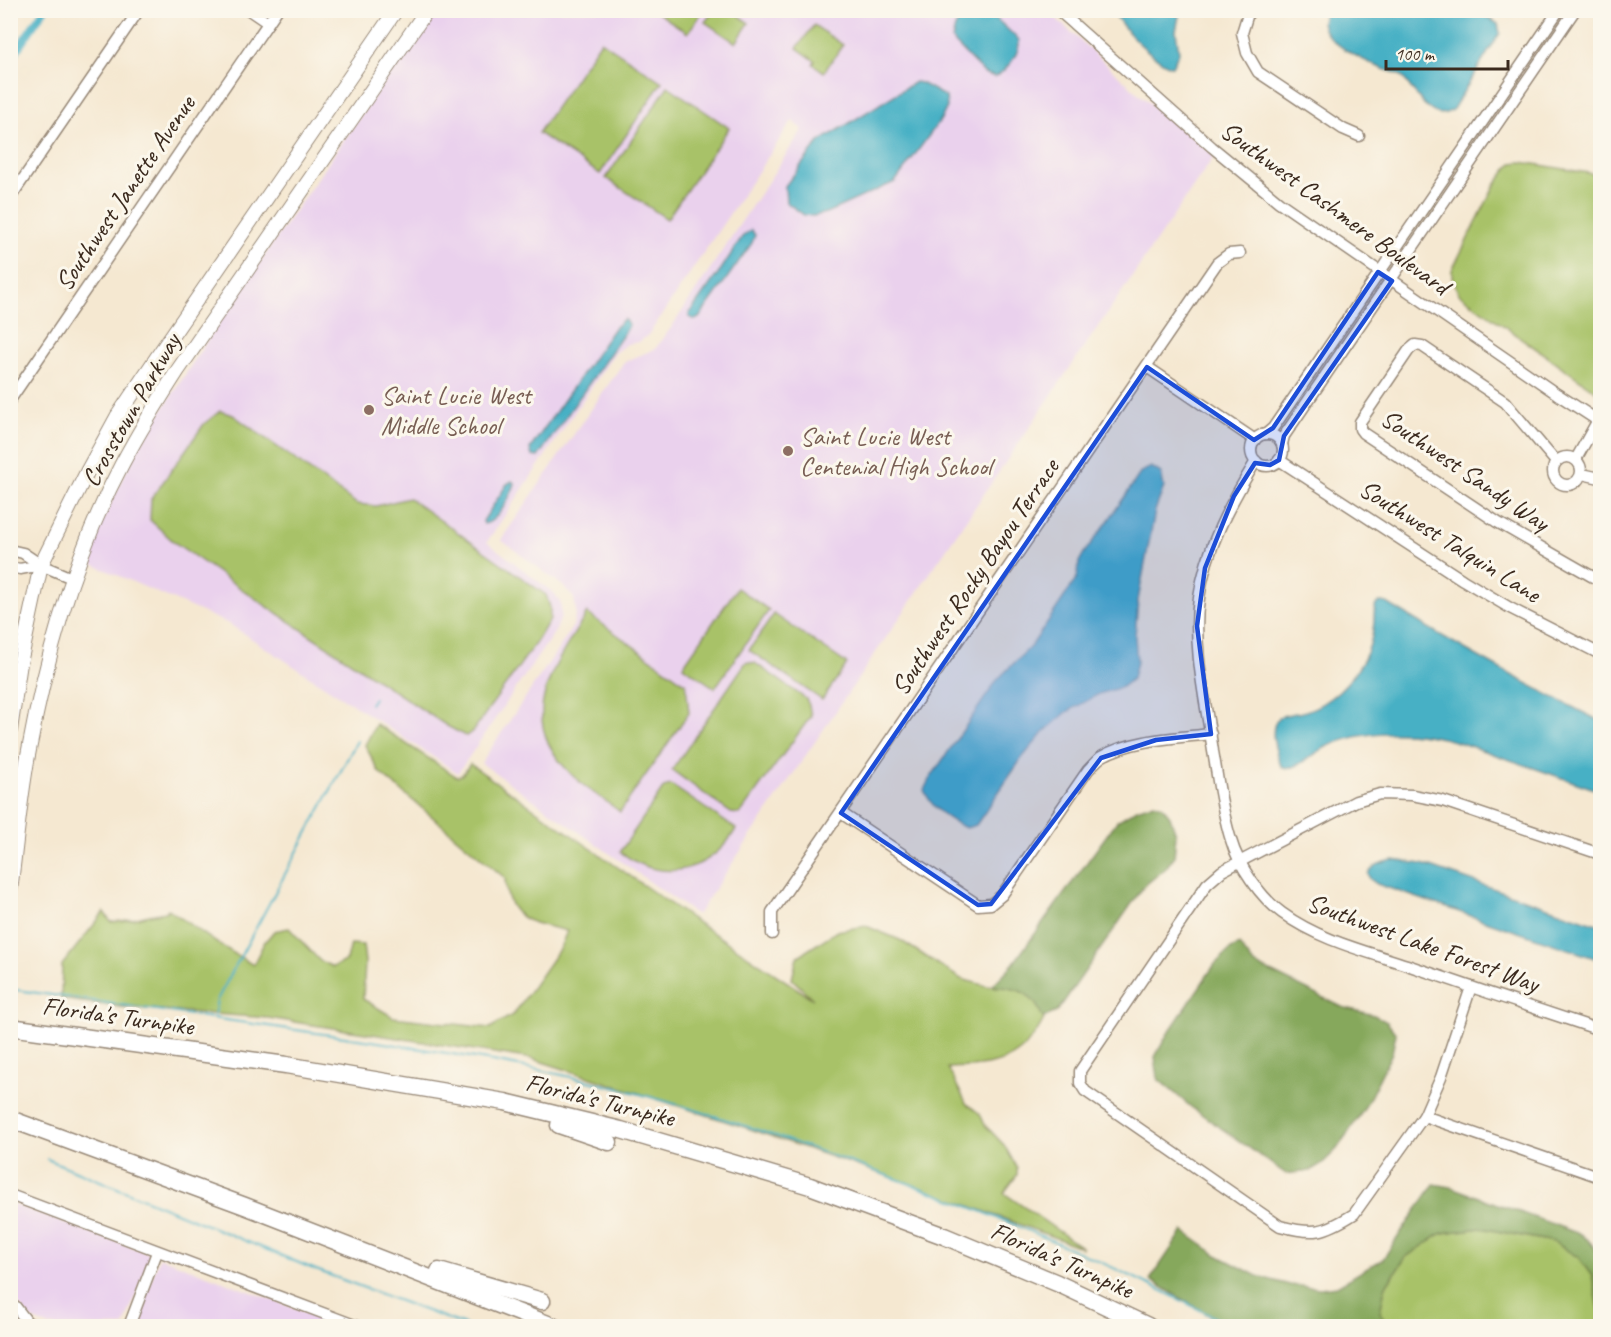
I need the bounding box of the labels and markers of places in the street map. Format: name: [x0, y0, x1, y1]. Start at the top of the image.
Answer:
place label: Saint Lucie West Middle School: [381, 379, 533, 442]
marker: Saint Lucie West Middle School: [362, 403, 376, 417]
place label: Saint Lucie West Centenial High School: [800, 420, 996, 483]
marker: Saint Lucie West Centenial High School: [781, 444, 795, 458]

